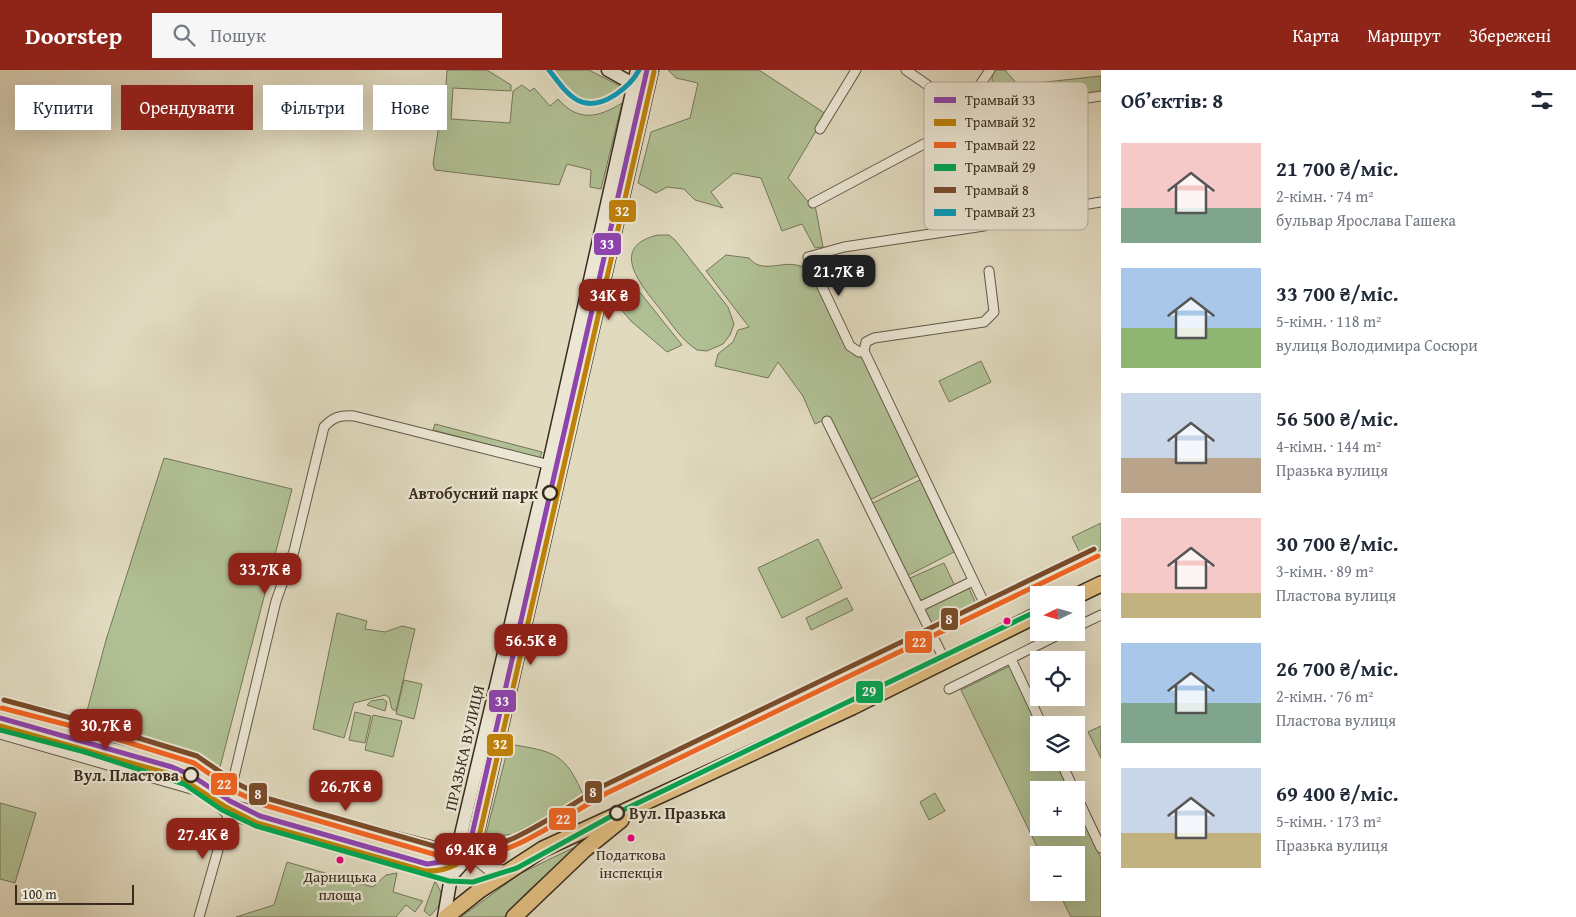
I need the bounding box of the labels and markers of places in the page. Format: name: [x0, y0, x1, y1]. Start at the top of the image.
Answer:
pin: 21.7K ₴: [793, 254, 885, 297]
pin: 34K ₴: [574, 278, 644, 321]
place label: Автобусний парк: [408, 481, 539, 505]
marker: Автобусний парк: [542, 485, 558, 501]
pin: 33.7K ₴: [219, 552, 311, 595]
unlabelled marker: [1002, 616, 1012, 626]
pin: 56.5K ₴: [485, 624, 577, 666]
pin: 30.7K ₴: [60, 708, 152, 751]
place label: Вул. Пластова: [74, 763, 180, 787]
marker: Вул. Пластова: [183, 767, 199, 783]
pin: 26.7K ₴: [300, 770, 392, 812]
place label: Вул. Празька: [629, 801, 727, 825]
marker: Вул. Празька: [609, 805, 625, 821]
pin: 27.4K ₴: [157, 818, 249, 860]
pin: 69.4K ₴: [425, 832, 517, 875]
marker: Податкова інспекція: [626, 833, 636, 843]
place label: Податкова інспекція: [596, 844, 667, 883]
marker: Дарницька площа: [335, 855, 345, 865]
place label: Дарницька площа: [302, 866, 377, 905]

